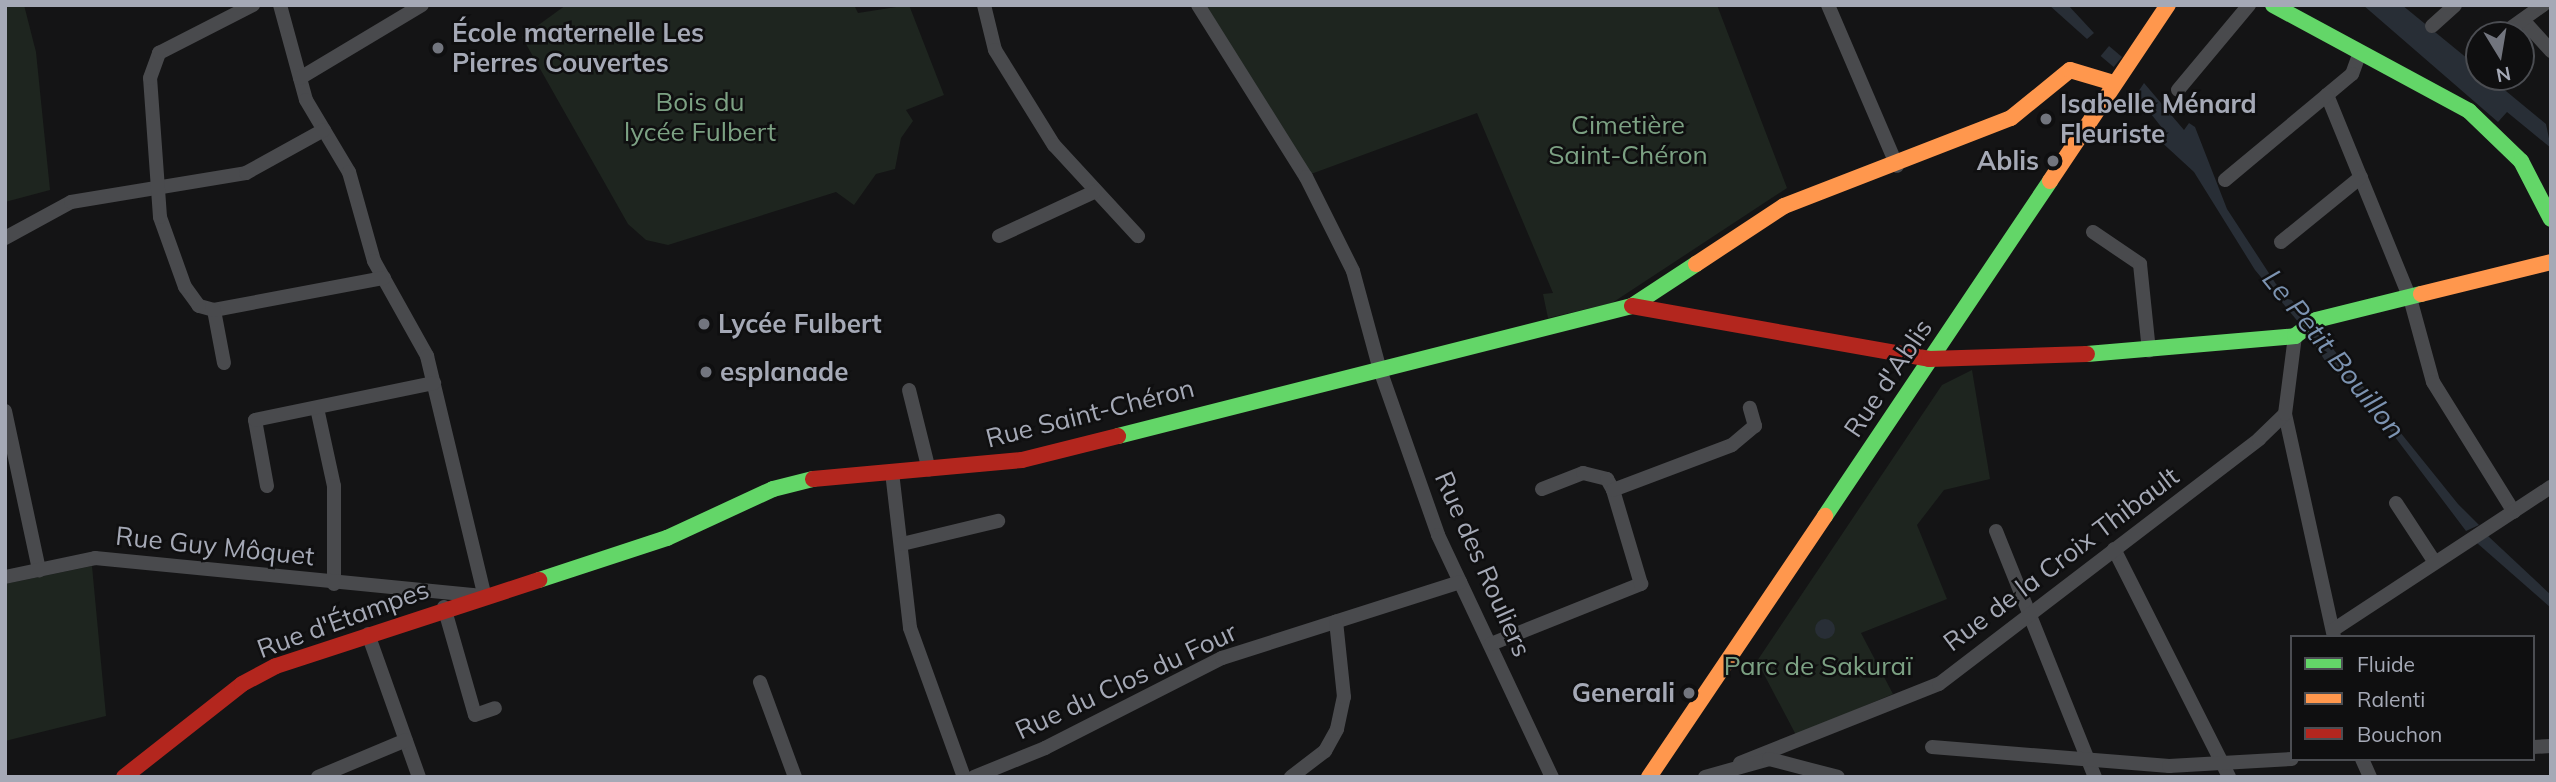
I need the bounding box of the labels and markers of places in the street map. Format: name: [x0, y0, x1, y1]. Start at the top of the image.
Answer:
place label: École maternelle Les Pierres Couvertes: [452, 17, 704, 78]
marker: École maternelle Les Pierres Couvertes: [430, 40, 446, 56]
place label: Isabelle Ménard Fleuriste: [2060, 88, 2257, 150]
marker: Isabelle Ménard Fleuriste: [2038, 111, 2054, 127]
place label: Ablis: [1977, 145, 2039, 177]
marker: Ablis: [2045, 153, 2061, 169]
place label: Lycée Fulbert: [718, 308, 882, 340]
marker: Lycée Fulbert: [696, 316, 712, 332]
place label: esplanade: [720, 356, 848, 388]
marker: esplanade: [698, 364, 714, 380]
place label: Generali: [1572, 677, 1675, 709]
marker: Generali: [1681, 685, 1697, 701]

